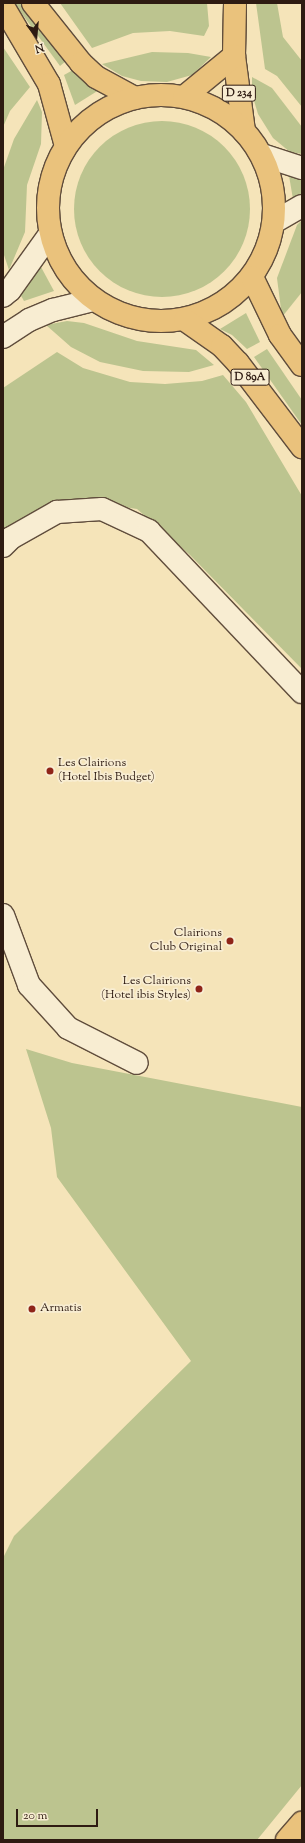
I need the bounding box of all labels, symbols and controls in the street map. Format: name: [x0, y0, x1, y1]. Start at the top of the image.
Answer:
north arrow: [16, 16, 56, 56]
text: N: [33, 39, 46, 56]
road number: D 234: [221, 84, 257, 102]
road number: D 89A: [230, 368, 270, 386]
place label: Les Clairions (Hotel Ibis Budget): [58, 757, 155, 785]
marker: Les Clairions (Hotel Ibis Budget): [45, 766, 55, 776]
place label: Clairions Club Original: [150, 927, 222, 955]
marker: Clairions Club Original: [225, 936, 235, 946]
place label: Les Clairions (Hotel ibis Styles): [101, 975, 191, 1003]
marker: Les Clairions (Hotel ibis Styles): [194, 984, 204, 994]
place label: Armatis: [40, 1302, 82, 1316]
marker: Armatis: [27, 1304, 37, 1314]
scale bar: [18, 1801, 100, 1827]
text: 20 m: [23, 1807, 47, 1825]

